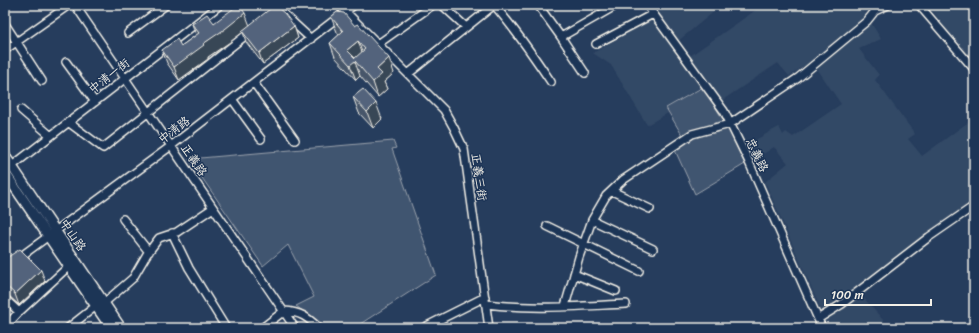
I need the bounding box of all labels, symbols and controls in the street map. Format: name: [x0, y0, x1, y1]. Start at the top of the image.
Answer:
street label: 中清一街: [83, 53, 135, 99]
street label: 中清路: [153, 110, 195, 150]
street label: 忠義路: [739, 134, 775, 176]
street label: 正義路: [175, 139, 213, 181]
street label: 正義三街: [465, 152, 493, 202]
street label: 中山路: [54, 214, 92, 256]
scale bar: [825, 281, 931, 307]
text: 100 m: [831, 284, 864, 306]

